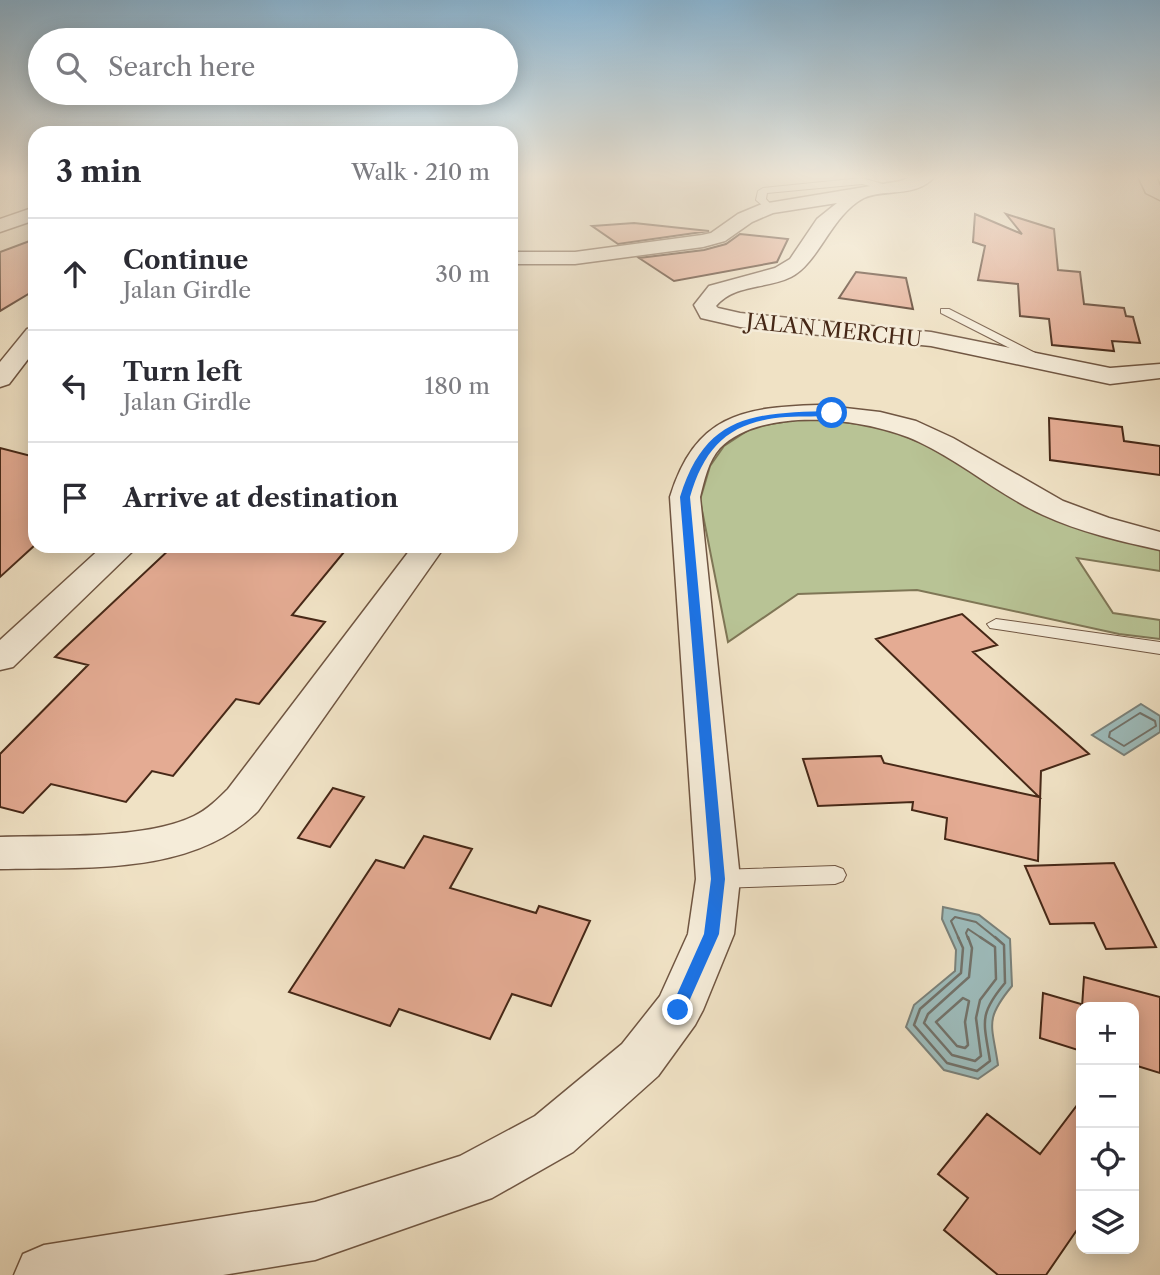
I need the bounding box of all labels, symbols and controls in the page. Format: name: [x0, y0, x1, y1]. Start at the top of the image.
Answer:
search box: [28, 28, 518, 105]
icon: search: [52, 48, 90, 86]
text: Search here: [108, 51, 255, 83]
text: 3 min: [56, 153, 142, 190]
text: Walk · 210 m: [351, 158, 490, 186]
text: Continue: [123, 244, 248, 276]
icon: ahead: [56, 255, 94, 293]
text: 30 m: [435, 260, 490, 288]
text: Jalan Girdle: [123, 276, 251, 304]
street label: JALAN MERCHU: [742, 308, 923, 352]
text: Turn left: [123, 356, 242, 388]
icon: left: [56, 367, 94, 405]
text: 180 m: [425, 372, 490, 400]
text: Jalan Girdle: [123, 388, 251, 416]
route start: [816, 397, 847, 428]
icon: arrive: [56, 479, 94, 517]
text: Arrive at destination: [123, 482, 398, 514]
route end: [662, 994, 693, 1025]
map controls: [1076, 1002, 1139, 1254]
button: +: [1076, 1002, 1139, 1065]
button: −: [1076, 1065, 1139, 1128]
button: locate: [1076, 1128, 1139, 1191]
button: layers: [1076, 1191, 1139, 1254]

